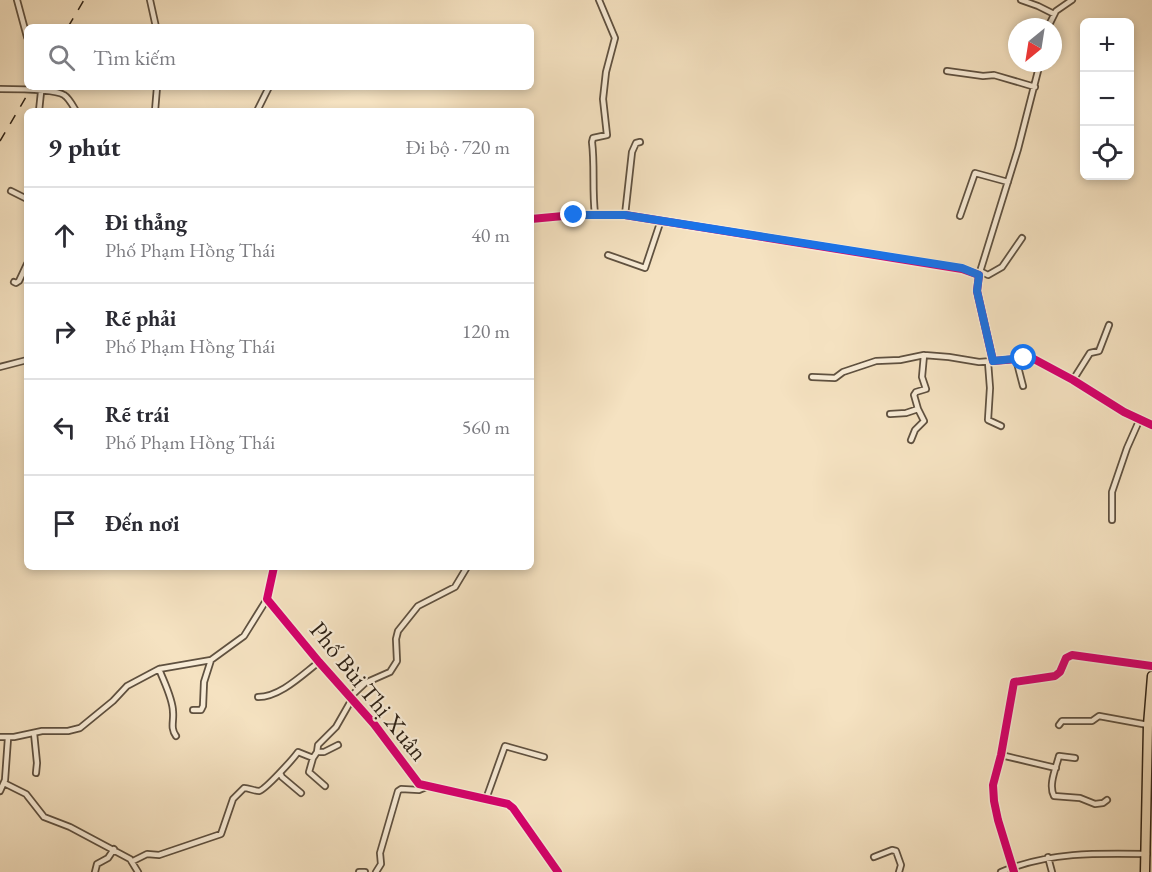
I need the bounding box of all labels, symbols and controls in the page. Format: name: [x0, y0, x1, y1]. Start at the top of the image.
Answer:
north arrow: [1008, 18, 1062, 72]
map controls: [1080, 18, 1134, 180]
button: +: [1080, 18, 1134, 72]
search box: [24, 24, 534, 90]
icon: search: [45, 41, 78, 74]
text: Tìm kiếm: [93, 43, 176, 72]
button: −: [1080, 72, 1134, 126]
button: locate: [1080, 126, 1134, 180]
text: 9 phút: [48, 130, 120, 164]
text: Đi bộ · 720 m: [405, 134, 510, 160]
route end: [560, 201, 586, 227]
text: Đi thẳng: [105, 208, 187, 237]
icon: ahead: [48, 219, 81, 252]
text: 40 m: [471, 222, 510, 248]
text: Phố Phạm Hồng Thái: [105, 237, 275, 263]
text: Rẽ phải: [105, 304, 176, 333]
icon: right: [48, 315, 81, 348]
text: 120 m: [462, 318, 510, 344]
text: Phố Phạm Hồng Thái: [105, 333, 275, 359]
route start: [1010, 344, 1036, 370]
text: Rẽ trái: [105, 400, 170, 429]
icon: left: [48, 411, 81, 444]
text: 560 m: [462, 414, 510, 440]
text: Phố Phạm Hồng Thái: [105, 429, 275, 455]
icon: arrive: [48, 507, 81, 540]
text: Đến nơi: [105, 509, 180, 538]
street label: Phố Bùi Thị Xuân: [303, 615, 435, 767]

